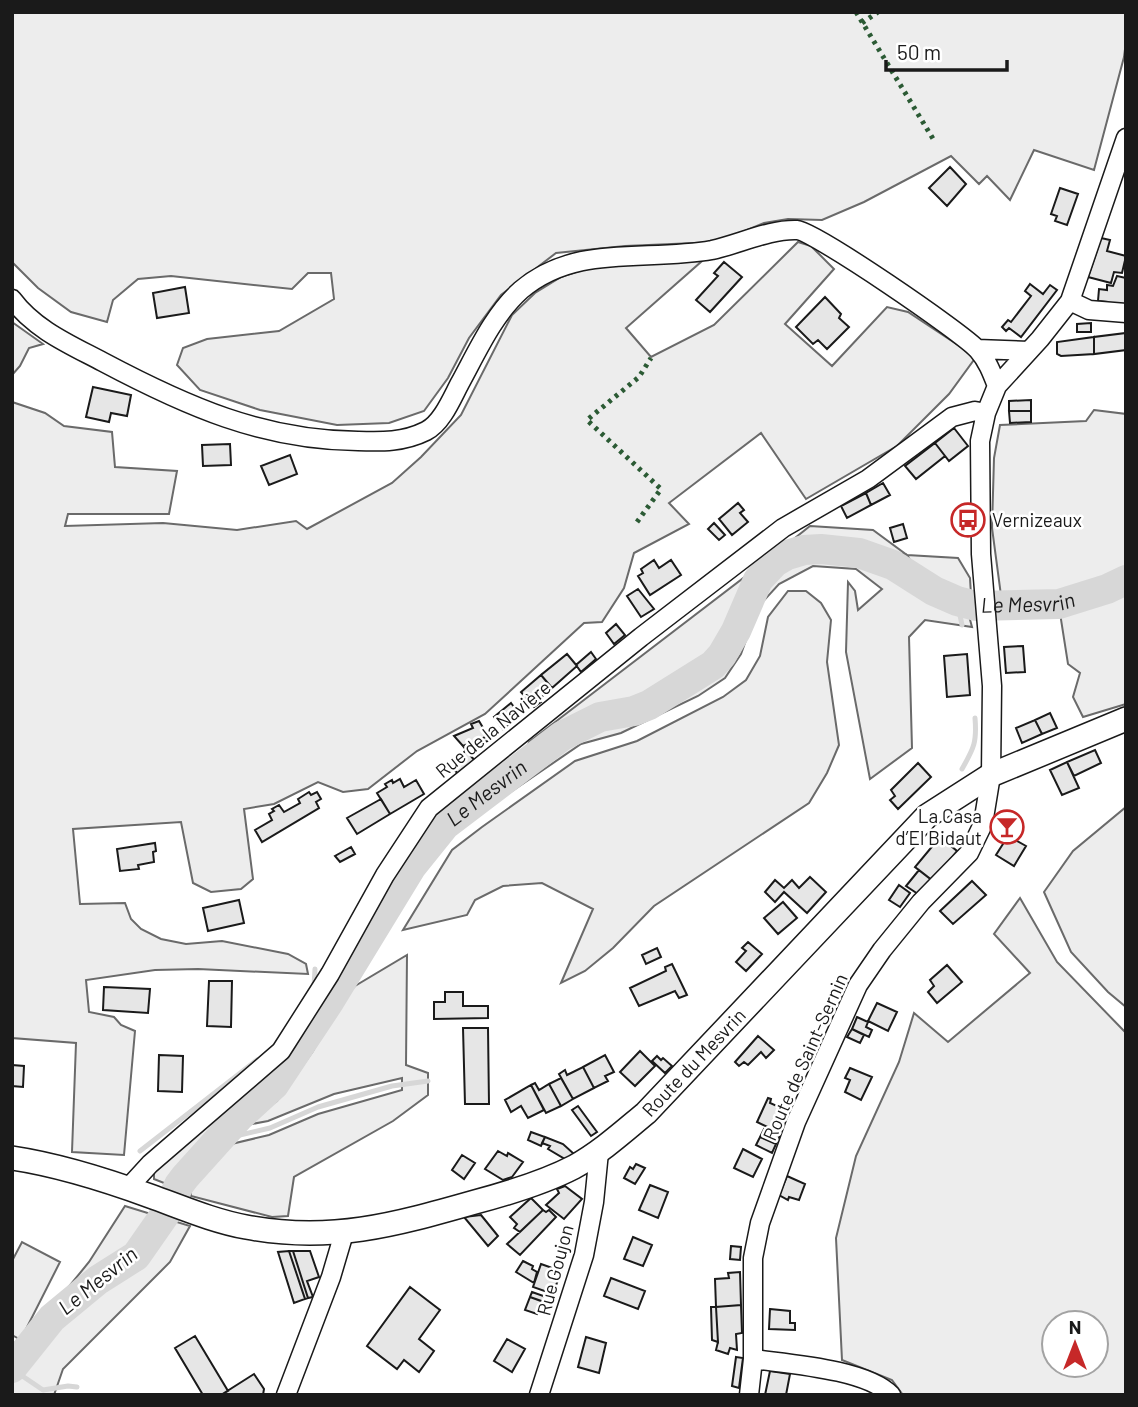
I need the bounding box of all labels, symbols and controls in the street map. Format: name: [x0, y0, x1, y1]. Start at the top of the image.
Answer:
scale bar: [886, 28, 1007, 72]
text: 50 m: [897, 39, 941, 64]
bus stop icon: Vernizeaux: [949, 501, 987, 539]
place label: Vernizeaux: [992, 508, 1082, 531]
water label: Le Mesvrin: [981, 586, 1078, 617]
street label: Rue de la Navière: [431, 675, 555, 782]
water label: Le Mesvrin: [441, 754, 531, 831]
place label: La Casa d’El Bidaut: [895, 804, 982, 849]
bar icon: La Casa d’El Bidaut: [988, 808, 1026, 846]
street label: Route de Saint-Sernin: [757, 970, 852, 1144]
street label: Route du Mesvrin: [637, 1003, 750, 1121]
street label: Rue Goujon: [531, 1222, 578, 1318]
water label: Le Mesvrin: [53, 1240, 142, 1319]
north arrow: [1040, 1309, 1110, 1379]
text: N: [1069, 1315, 1081, 1338]

